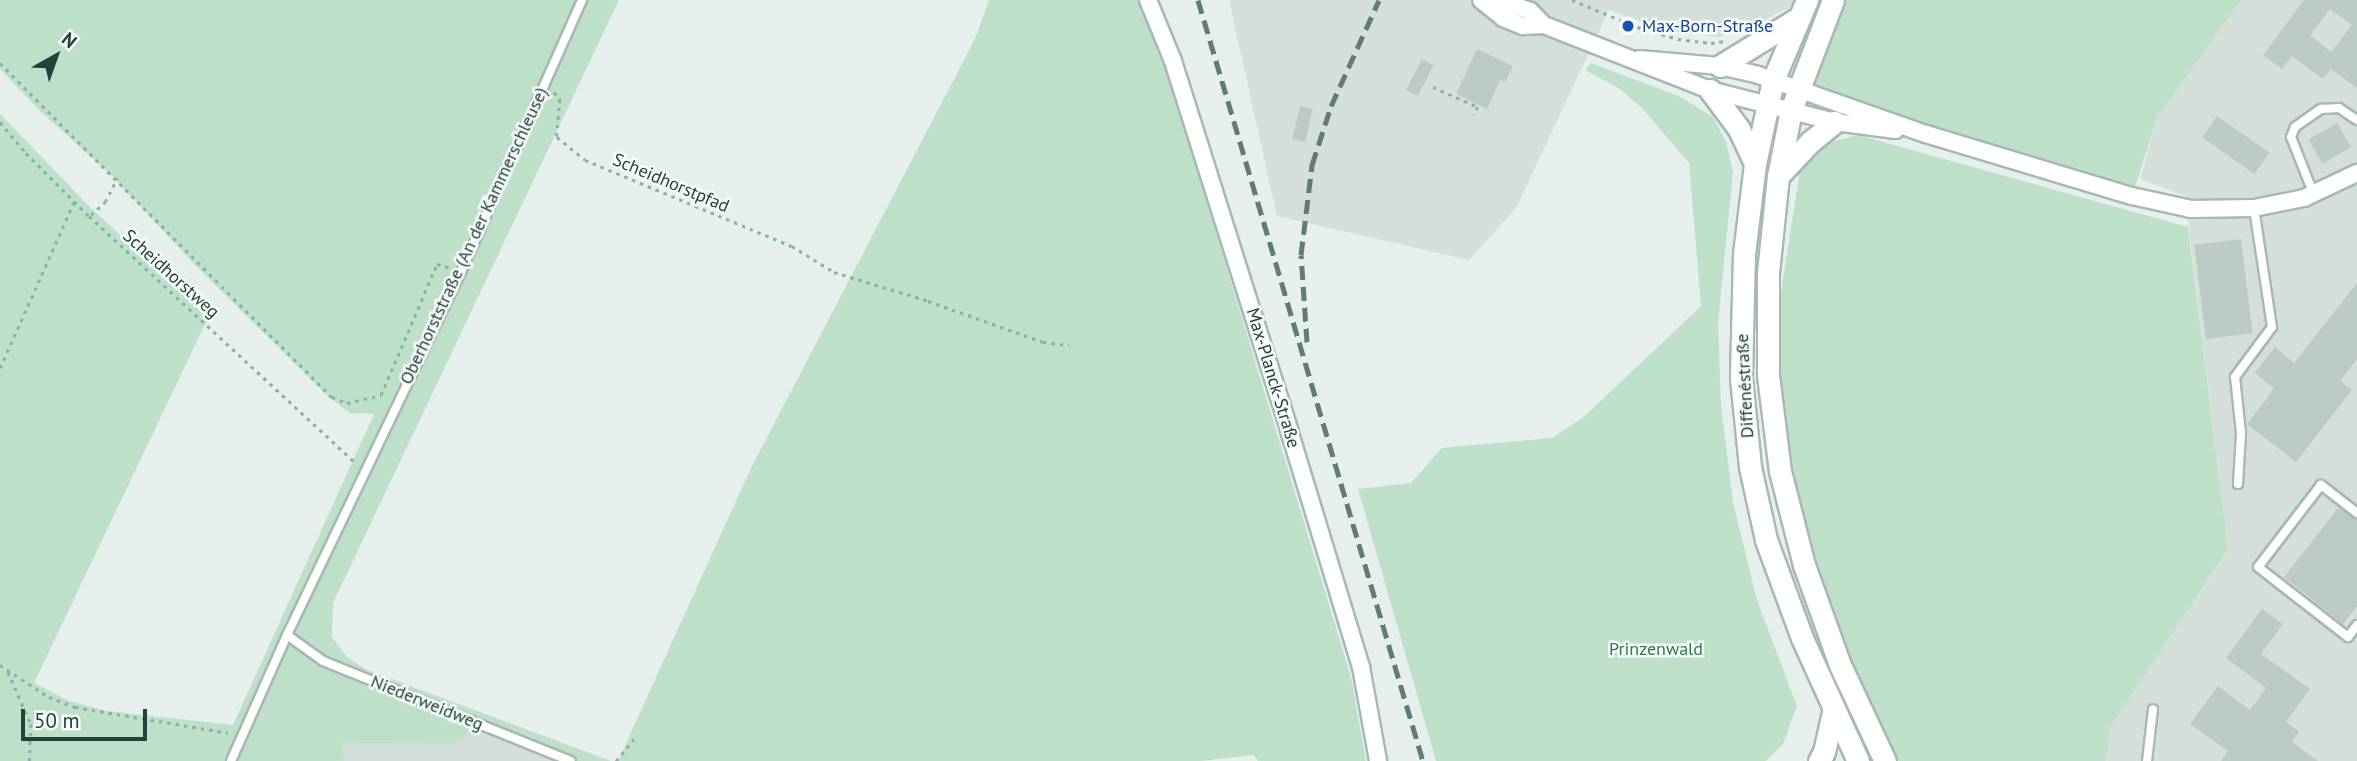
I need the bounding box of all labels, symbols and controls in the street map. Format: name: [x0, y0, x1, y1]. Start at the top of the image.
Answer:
place label: Max-Born-Straße: [1642, 15, 1773, 37]
marker: Max-Born-Straße: [1620, 18, 1636, 34]
north arrow: [21, 21, 91, 91]
text: N: [57, 27, 82, 53]
street label: Oberhorststraße (An der Kammerschleuse): [395, 84, 553, 388]
street label: Scheidhorstpfad: [610, 149, 732, 217]
street label: Scheidhorstweg: [118, 225, 224, 323]
street label: Max-Planck-Straße: [1241, 305, 1305, 451]
street label: Diffenéstraße: [1731, 333, 1759, 439]
park label: Prinzenwald: [1609, 638, 1703, 660]
street label: Niederweidweg: [368, 671, 486, 735]
scale bar: [24, 694, 150, 738]
text: 50 m: [34, 707, 80, 734]

